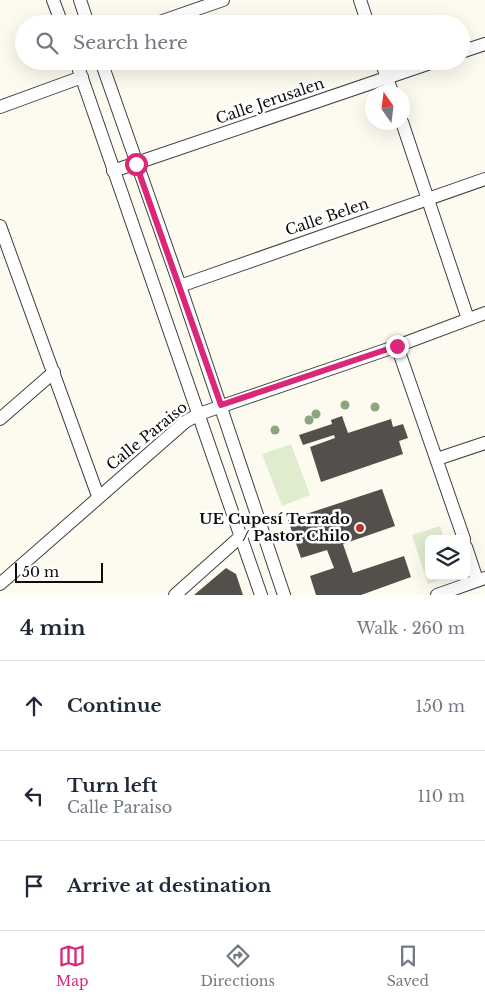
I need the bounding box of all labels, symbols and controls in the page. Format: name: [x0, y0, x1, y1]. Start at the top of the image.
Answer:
search box: [15, 15, 470, 70]
icon: search: [33, 29, 61, 57]
text: Search here: [73, 31, 188, 54]
street label: Calle Jerusalen: [213, 73, 326, 128]
north arrow: [365, 85, 410, 130]
route start: [125, 153, 148, 176]
street label: Calle Belen: [283, 193, 371, 240]
route end: [386, 335, 409, 358]
street label: Calle Paraiso: [102, 397, 191, 474]
place label: UE Cupesí Terrado / Pastor Chilo: [199, 509, 350, 545]
marker: UE Cupesí Terrado / Pastor Chilo: [354, 522, 366, 534]
map controls: [425, 535, 470, 580]
button: layers: [425, 535, 470, 580]
scale bar: [15, 560, 102, 583]
text: 50 m: [22, 563, 59, 581]
text: 4 min: [20, 615, 86, 641]
text: Walk · 260 m: [357, 618, 465, 638]
icon: ahead: [20, 692, 48, 720]
text: Continue: [67, 694, 162, 717]
text: 150 m: [416, 696, 465, 716]
text: Turn left: [67, 774, 158, 797]
icon: left: [20, 782, 48, 810]
text: 110 m: [418, 786, 465, 806]
text: Calle Paraiso: [67, 797, 172, 817]
icon: arrive: [20, 872, 48, 900]
text: Arrive at destination: [67, 874, 271, 897]
tab: Map: [56, 942, 89, 990]
tab: Directions: [200, 942, 275, 990]
tab: Saved: [387, 942, 429, 990]

